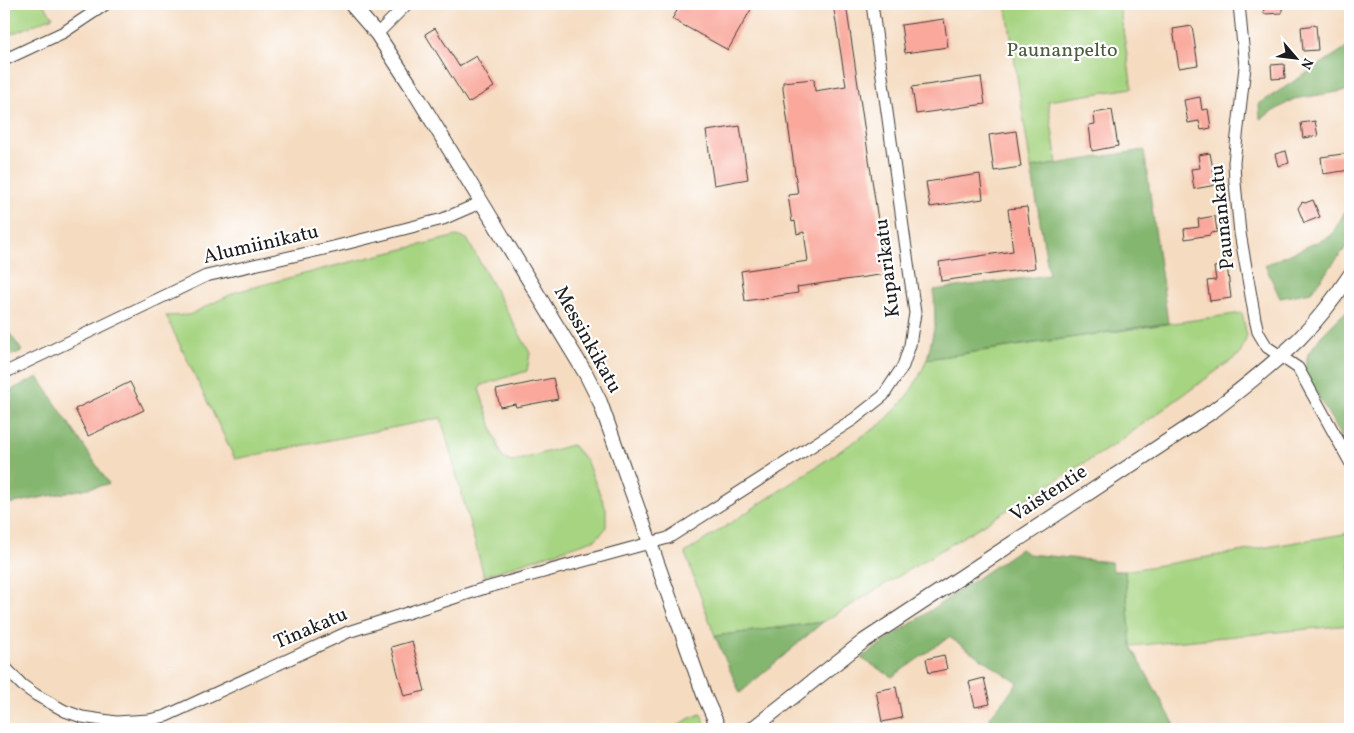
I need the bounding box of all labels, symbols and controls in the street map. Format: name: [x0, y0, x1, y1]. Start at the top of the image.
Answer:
north arrow: [1272, 32, 1322, 82]
park label: Paunanpelto: [1006, 37, 1118, 65]
text: N: [1295, 54, 1317, 72]
street label: Paunankatu: [1204, 163, 1242, 271]
street label: Kuparikatu: [868, 217, 908, 319]
street label: Alumiinikatu: [200, 218, 322, 272]
street label: Messinkikatu: [546, 281, 628, 399]
street label: Vaistentie: [1005, 459, 1093, 529]
street label: Tinakatu: [270, 601, 352, 657]

